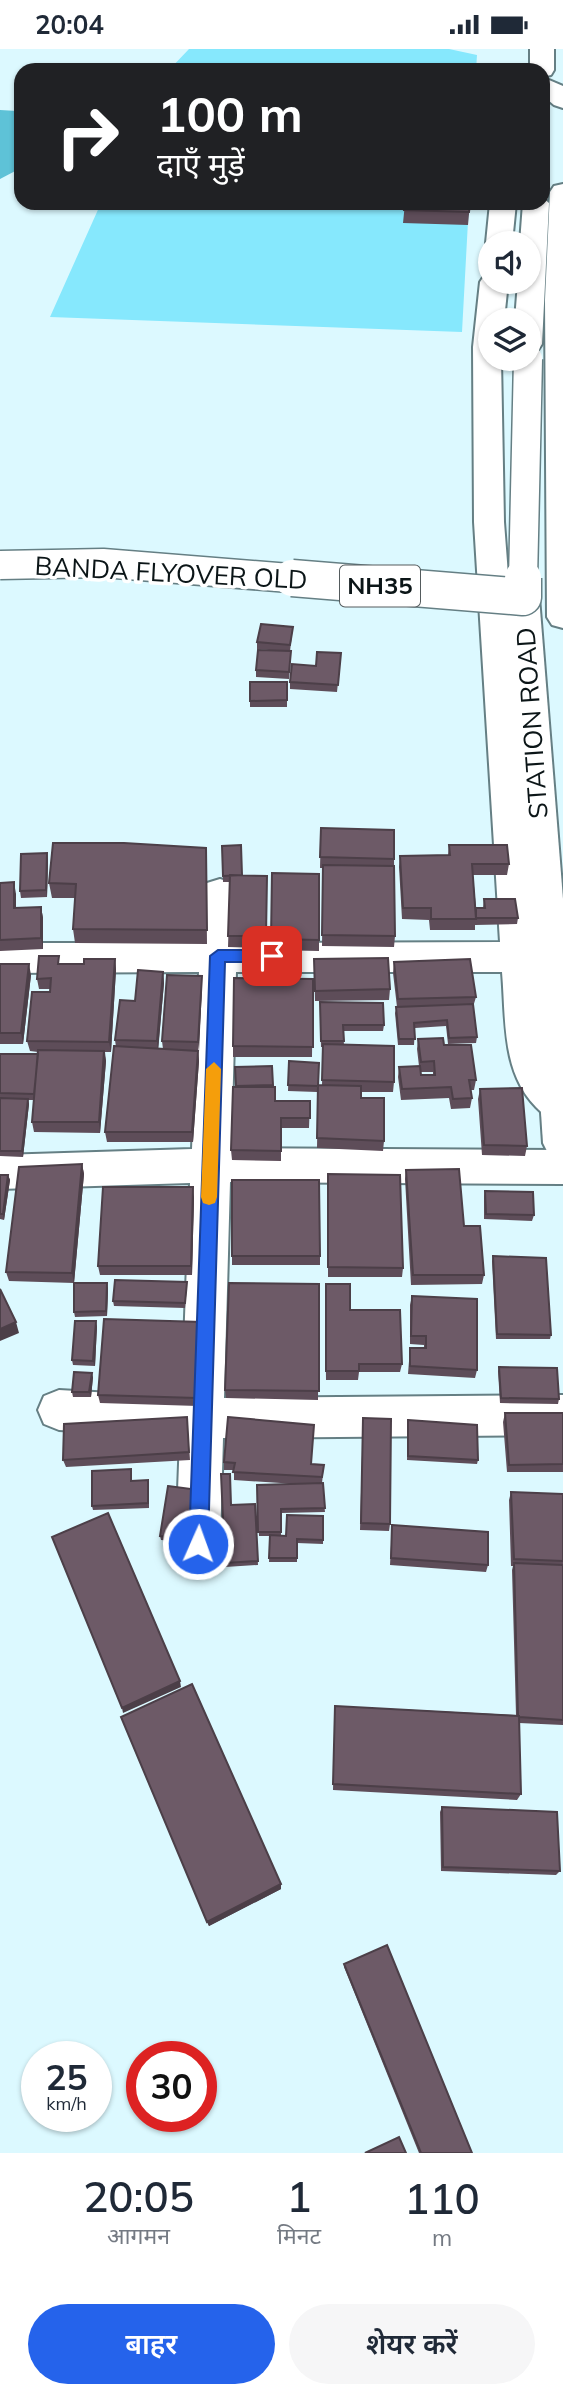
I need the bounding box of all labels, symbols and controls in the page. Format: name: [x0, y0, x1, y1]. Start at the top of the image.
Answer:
text: 20:04: [35, 8, 104, 41]
text: 100 m: [157, 83, 303, 144]
icon: right: [42, 91, 133, 182]
text: दाएँ मुड़ें: [157, 144, 245, 184]
map controls: [478, 231, 541, 371]
button: sound: [478, 231, 541, 294]
button: layers: [478, 308, 541, 371]
street label: BANDA FLYOVER OLD: [34, 549, 308, 596]
road number: NH35: [340, 565, 420, 607]
street label: STATION ROAD: [508, 626, 555, 820]
pin: [242, 926, 302, 986]
icon: arrive: [253, 937, 291, 975]
position arrow: [161, 1507, 235, 1581]
speed limit sign: 30: [126, 2041, 217, 2132]
text: 25: [45, 2055, 88, 2099]
text: km/h: [46, 2092, 87, 2115]
text: 20:05: [83, 2170, 194, 2223]
text: 1: [286, 2170, 312, 2223]
text: 110: [404, 2172, 480, 2225]
text: आगमन: [107, 2221, 170, 2250]
text: मिनट: [277, 2221, 321, 2250]
text: m: [432, 2223, 452, 2252]
button: बाहर: [28, 2304, 275, 2384]
button: शेयर करें: [289, 2304, 535, 2384]

